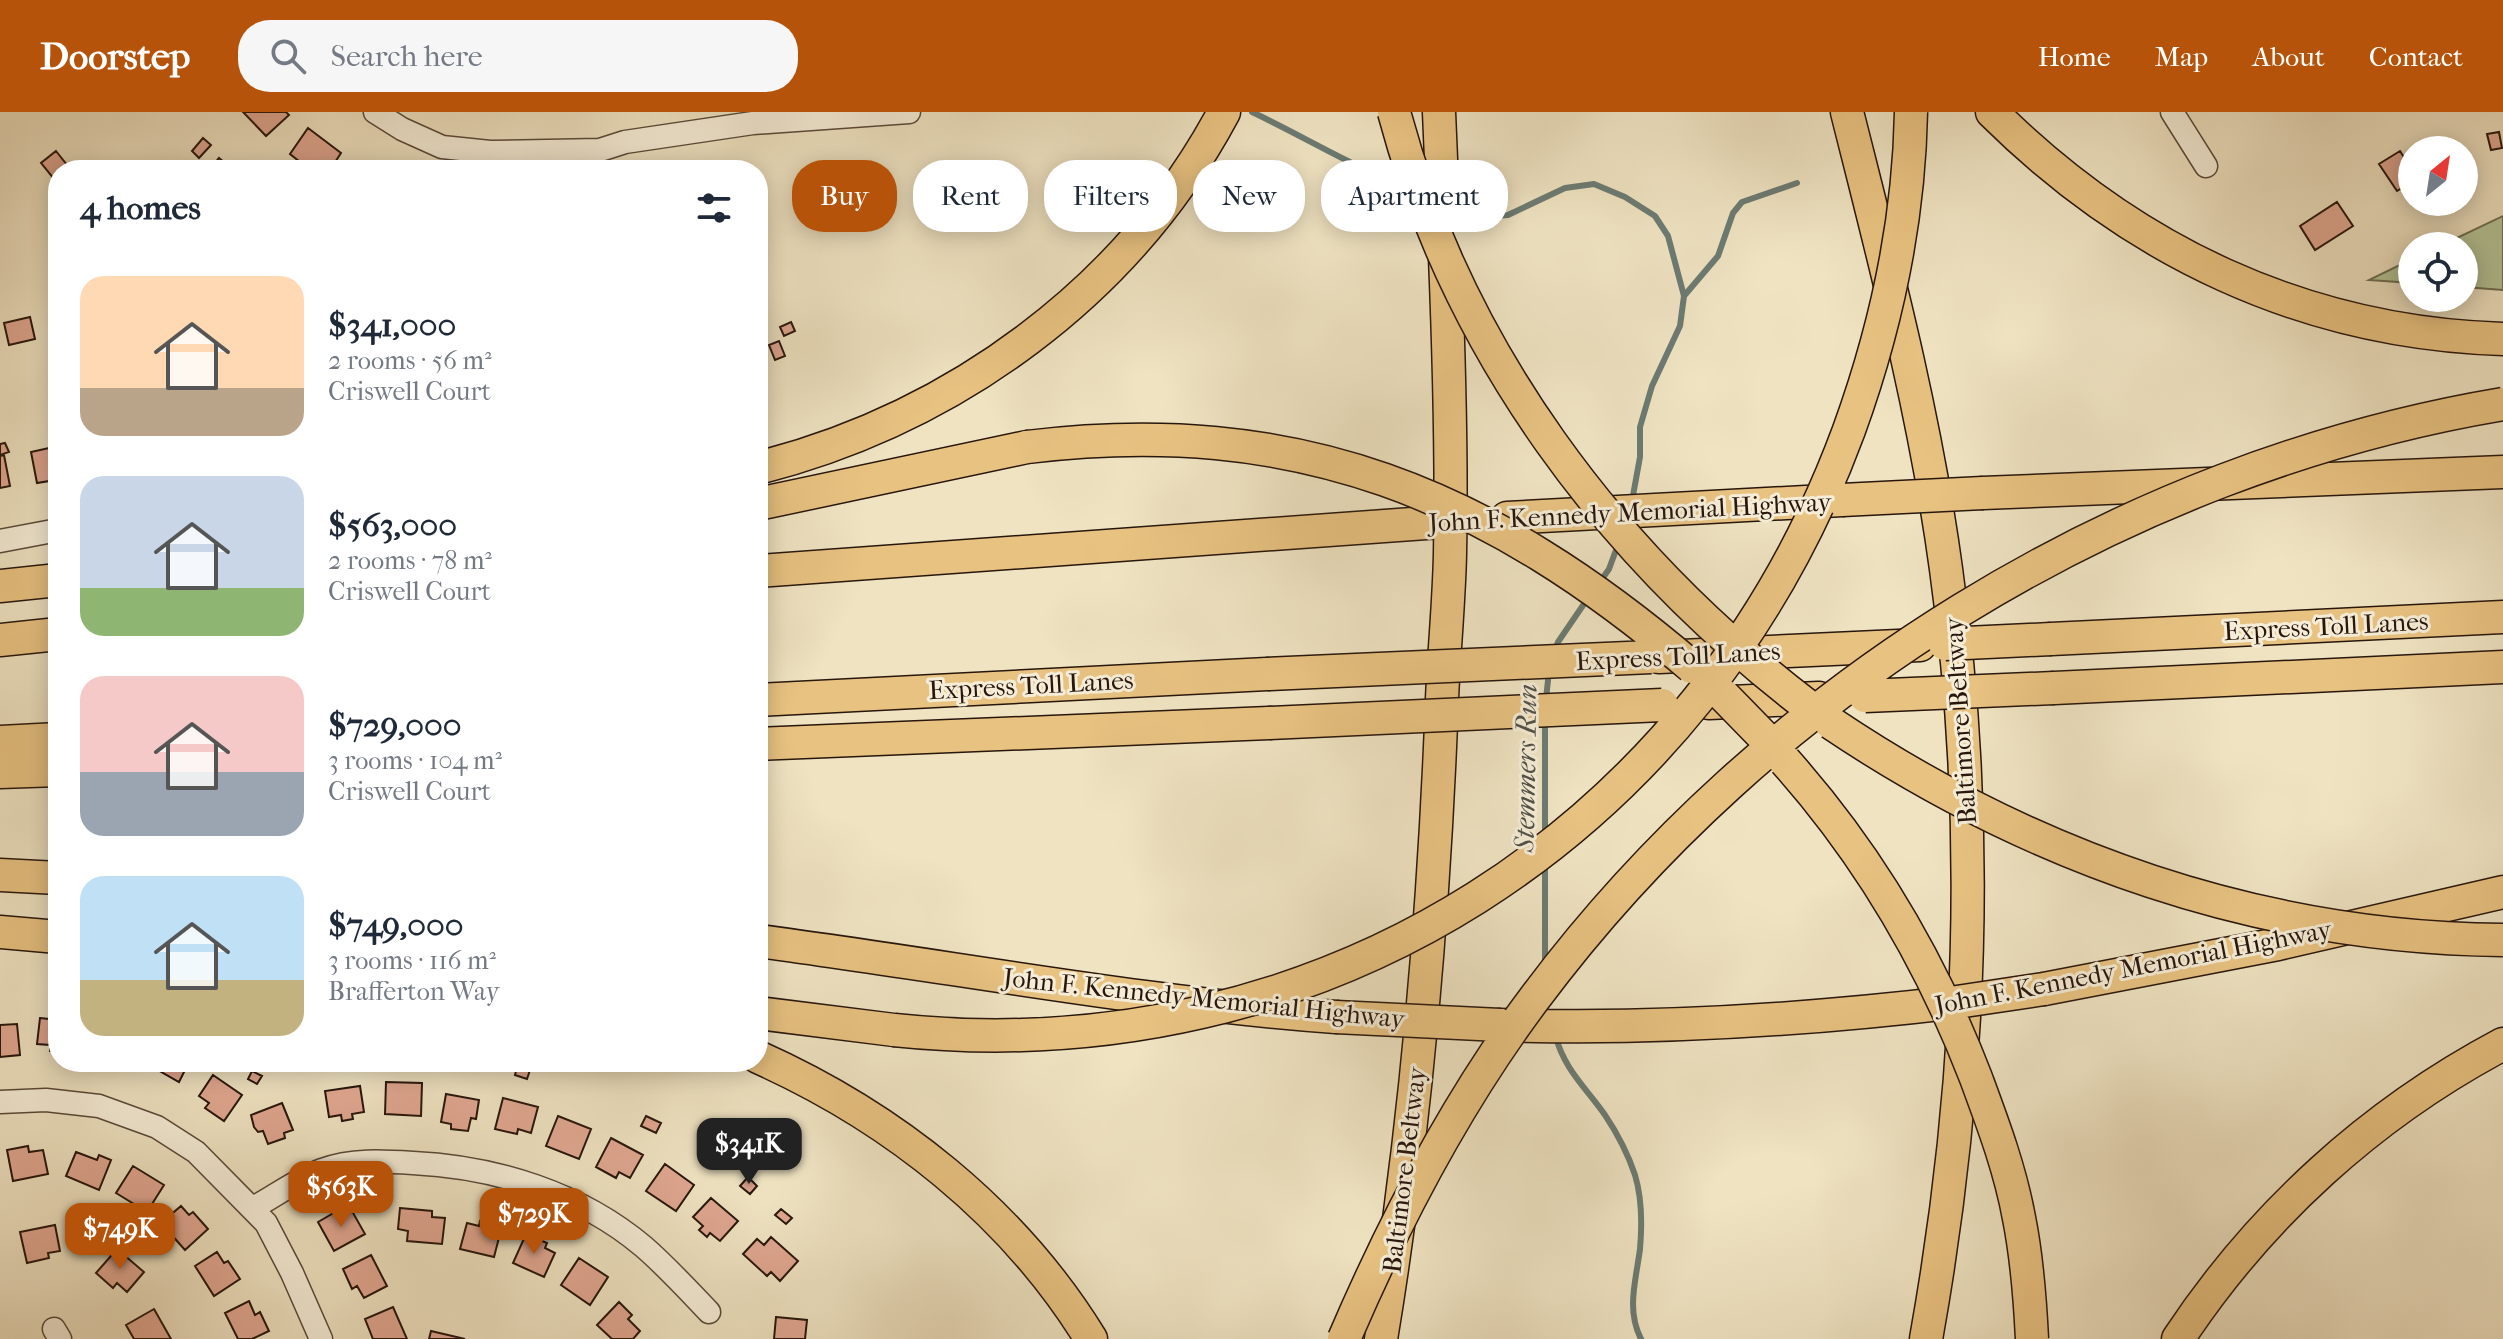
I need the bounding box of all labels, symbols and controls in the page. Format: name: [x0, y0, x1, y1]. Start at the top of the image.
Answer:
search box: [238, 20, 798, 92]
text: Doorstep: [40, 34, 190, 79]
icon: search: [266, 34, 310, 78]
text: Search here: [330, 39, 483, 74]
text: Home: [2038, 40, 2111, 73]
text: Map: [2155, 40, 2208, 73]
text: About: [2252, 40, 2325, 73]
text: Contact: [2369, 40, 2463, 73]
north arrow: [2398, 136, 2478, 216]
map controls: [2398, 136, 2478, 312]
chip: Buy: [792, 160, 897, 232]
chip: Rent: [913, 160, 1028, 232]
chip: Filters: [1044, 160, 1177, 232]
chip: New: [1193, 160, 1305, 232]
chip: Apartment: [1321, 160, 1508, 232]
icon: filters: [692, 186, 736, 230]
text: 4 homes: [80, 188, 201, 228]
button: locate: [2398, 232, 2478, 312]
text: $341,000: [328, 305, 456, 345]
icon: home: [144, 308, 240, 404]
text: 2 rooms · 56 m²: [328, 345, 492, 376]
text: Criswell Court: [328, 376, 491, 407]
street label: John F. Kennedy Memorial Highway: [1426, 486, 1833, 539]
text: $563,000: [328, 505, 457, 545]
icon: home: [144, 508, 240, 604]
text: 2 rooms · 78 m²: [328, 545, 492, 576]
text: Criswell Court: [328, 576, 491, 607]
street label: Express Toll Lanes: [2223, 606, 2429, 647]
street label: Baltimore Beltway: [1938, 615, 1983, 825]
street label: Express Toll Lanes: [1575, 636, 1781, 677]
street label: Express Toll Lanes: [928, 665, 1134, 706]
water label: Stemmers Run: [1508, 684, 1543, 853]
text: $729,000: [328, 705, 462, 745]
icon: home: [144, 708, 240, 804]
text: 3 rooms · 104 m²: [328, 745, 502, 776]
text: Criswell Court: [328, 776, 491, 807]
text: $749,000: [328, 905, 463, 945]
icon: home: [144, 908, 240, 1004]
street label: John F. Kennedy Memorial Highway: [1930, 914, 2335, 1022]
text: 3 rooms · 116 m²: [328, 945, 496, 976]
street label: John F. Kennedy Memorial Highway: [1000, 962, 1407, 1035]
text: Brafferton Way: [328, 976, 500, 1007]
street label: Baltimore Beltway: [1376, 1064, 1433, 1275]
pin: $341K: [693, 1118, 805, 1186]
text: $341K: [715, 1128, 783, 1159]
pin: $563K: [285, 1161, 397, 1229]
text: $563K: [306, 1171, 376, 1202]
pin: $729K: [478, 1188, 590, 1256]
text: $729K: [498, 1198, 570, 1229]
pin: $749K: [64, 1203, 176, 1271]
text: $749K: [83, 1213, 157, 1244]

